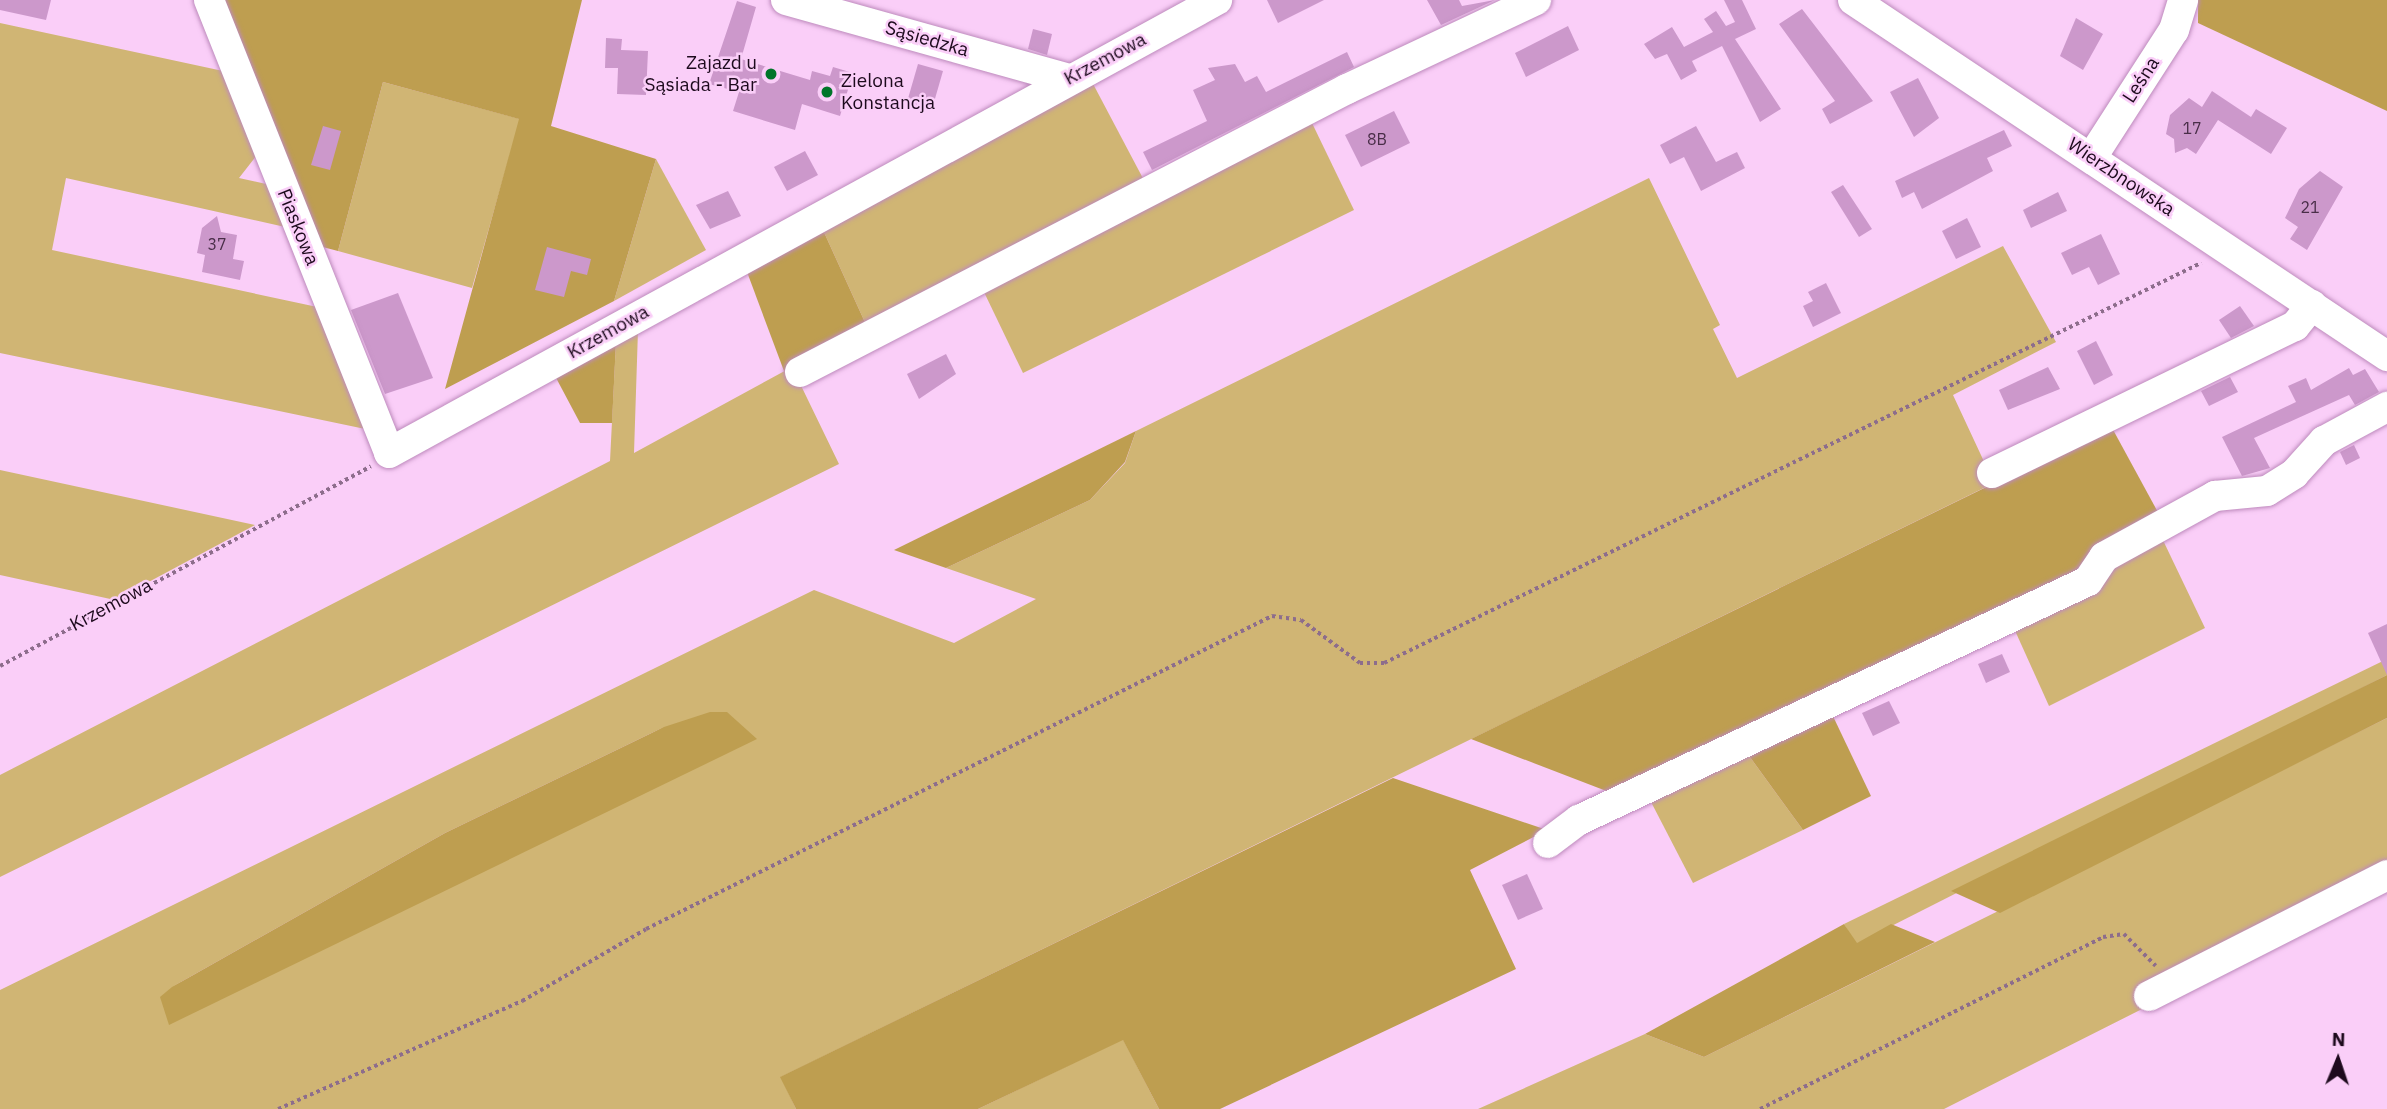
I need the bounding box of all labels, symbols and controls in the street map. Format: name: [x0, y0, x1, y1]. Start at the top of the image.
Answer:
street label: Sąsiedzka: [883, 16, 971, 62]
street label: Krzemowa: [1060, 28, 1150, 90]
place label: Zajazd u Sąsiada - Bar: [644, 52, 757, 96]
street label: Leśna: [2118, 53, 2164, 107]
marker: Zajazd u Sąsiada - Bar: [763, 66, 779, 82]
place label: Zielona Konstancja: [841, 70, 935, 114]
marker: Zielona Konstancja: [819, 84, 835, 100]
house number: 17: [2182, 118, 2202, 138]
house number: 8B: [1367, 129, 1387, 149]
street label: Wierzbnowska: [2063, 133, 2179, 221]
street label: Piaskowa: [272, 185, 324, 269]
house number: 21: [2300, 197, 2320, 217]
house number: 37: [207, 234, 227, 254]
street label: Krzemowa: [563, 300, 653, 364]
street label: Krzemowa: [66, 574, 156, 636]
north arrow: [2303, 1025, 2373, 1095]
text: N: [2331, 1027, 2346, 1051]

